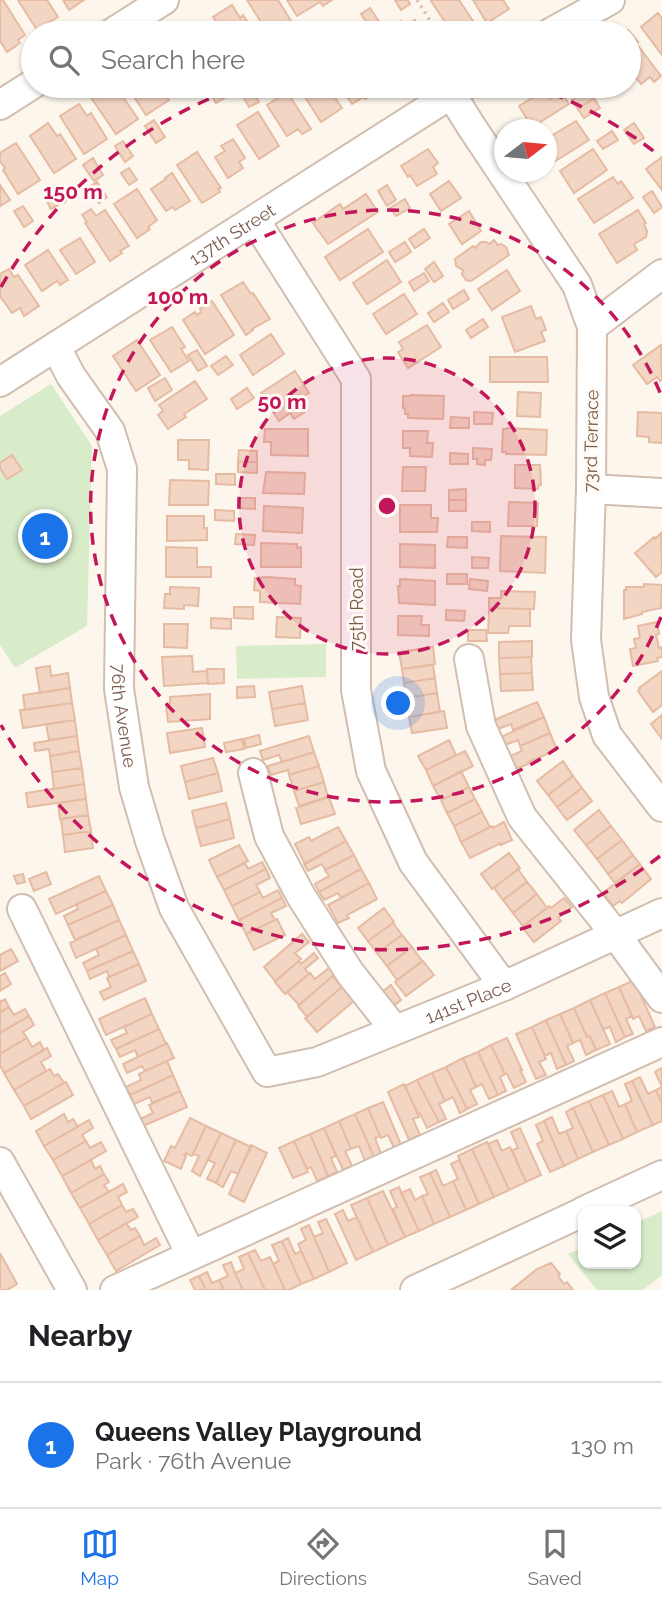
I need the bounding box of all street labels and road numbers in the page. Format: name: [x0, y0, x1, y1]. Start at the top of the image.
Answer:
street label: 137th Street: [185, 199, 279, 269]
street label: 73rd Terrace: [580, 389, 602, 493]
street label: 75th Road: [346, 567, 367, 651]
street label: 76th Avenue: [108, 664, 141, 769]
street label: 141st Place: [422, 974, 515, 1028]

